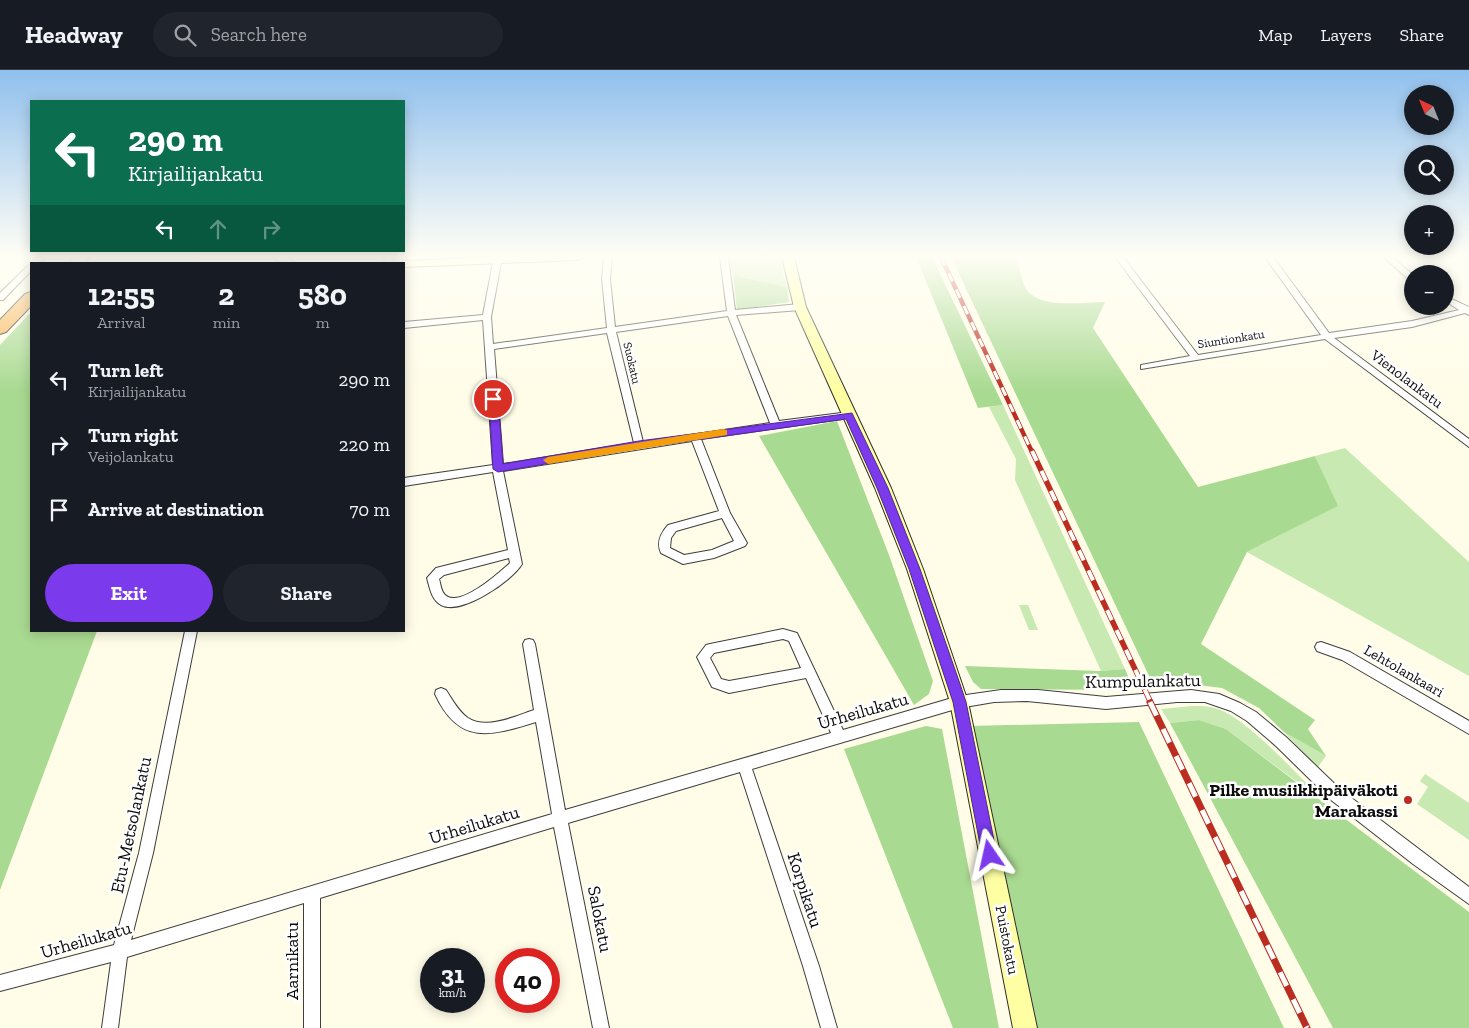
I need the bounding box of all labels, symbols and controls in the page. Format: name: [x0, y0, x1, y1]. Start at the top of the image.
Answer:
search box: [153, 12, 503, 57]
text: Headway: [25, 20, 123, 49]
icon: search: [171, 21, 199, 49]
text: Search here: [211, 23, 307, 46]
text: Map: [1258, 24, 1293, 46]
text: Layers: [1321, 24, 1372, 46]
text: Share: [1400, 24, 1444, 46]
north arrow: [1404, 85, 1454, 135]
map controls: [1404, 85, 1454, 315]
text: 290 m: [128, 118, 223, 160]
icon: left: [45, 120, 110, 185]
button: search: [1404, 145, 1454, 195]
text: Kirjailijankatu: [128, 160, 263, 187]
button: +: [1404, 205, 1454, 255]
icon: left: [151, 215, 179, 243]
icon: ahead: [204, 215, 232, 243]
icon: right: [257, 215, 285, 243]
button: −: [1404, 265, 1454, 315]
text: 12:55: [88, 277, 155, 313]
text: 2: [218, 277, 234, 313]
text: 580: [298, 277, 347, 313]
text: Arrival: [97, 313, 145, 332]
text: min: [213, 313, 240, 332]
text: m: [316, 313, 329, 332]
street label: Siuntionkatu: [1197, 327, 1266, 351]
street label: Suokatu: [620, 341, 644, 386]
street label: Vienolankatu: [1367, 345, 1447, 412]
text: Turn left: [88, 359, 163, 382]
icon: left: [45, 366, 73, 394]
text: 290 m: [338, 368, 390, 391]
pin: [472, 378, 514, 420]
text: Kirjailijankatu: [88, 382, 186, 401]
icon: arrive: [479, 385, 507, 413]
text: Turn right: [88, 424, 178, 447]
icon: right: [45, 431, 73, 459]
text: 220 m: [339, 433, 390, 456]
text: Veijolankatu: [88, 447, 174, 466]
icon: arrive: [45, 496, 73, 524]
text: Arrive at destination: [88, 498, 264, 521]
text: 70 m: [349, 498, 390, 521]
button: Exit: [45, 564, 213, 622]
button: Share: [223, 564, 390, 622]
street label: Lehtolankaari: [1361, 641, 1447, 701]
street label: Kumpulankatu: [1085, 669, 1201, 693]
street label: Urheilukatu: [815, 688, 911, 734]
street label: Etu-Metsolankatu: [106, 755, 156, 895]
place label: Pilke musiikkipäiväkoti Marakassi: [1209, 779, 1399, 822]
marker: Pilke musiikkipäiväkoti Marakassi: [1402, 794, 1414, 806]
street label: Urheilukatu: [426, 801, 522, 849]
position arrow: [963, 828, 1015, 880]
street label: Korpikatu: [783, 850, 827, 930]
street label: Salokatu: [583, 884, 617, 954]
street label: Puistokatu: [991, 904, 1023, 977]
street label: Urheilukatu: [38, 917, 134, 963]
street label: Aarnikatu: [281, 922, 303, 1000]
speed limit sign: 40: [495, 948, 560, 1013]
text: 31: [441, 959, 464, 989]
text: km/h: [439, 986, 466, 1000]

